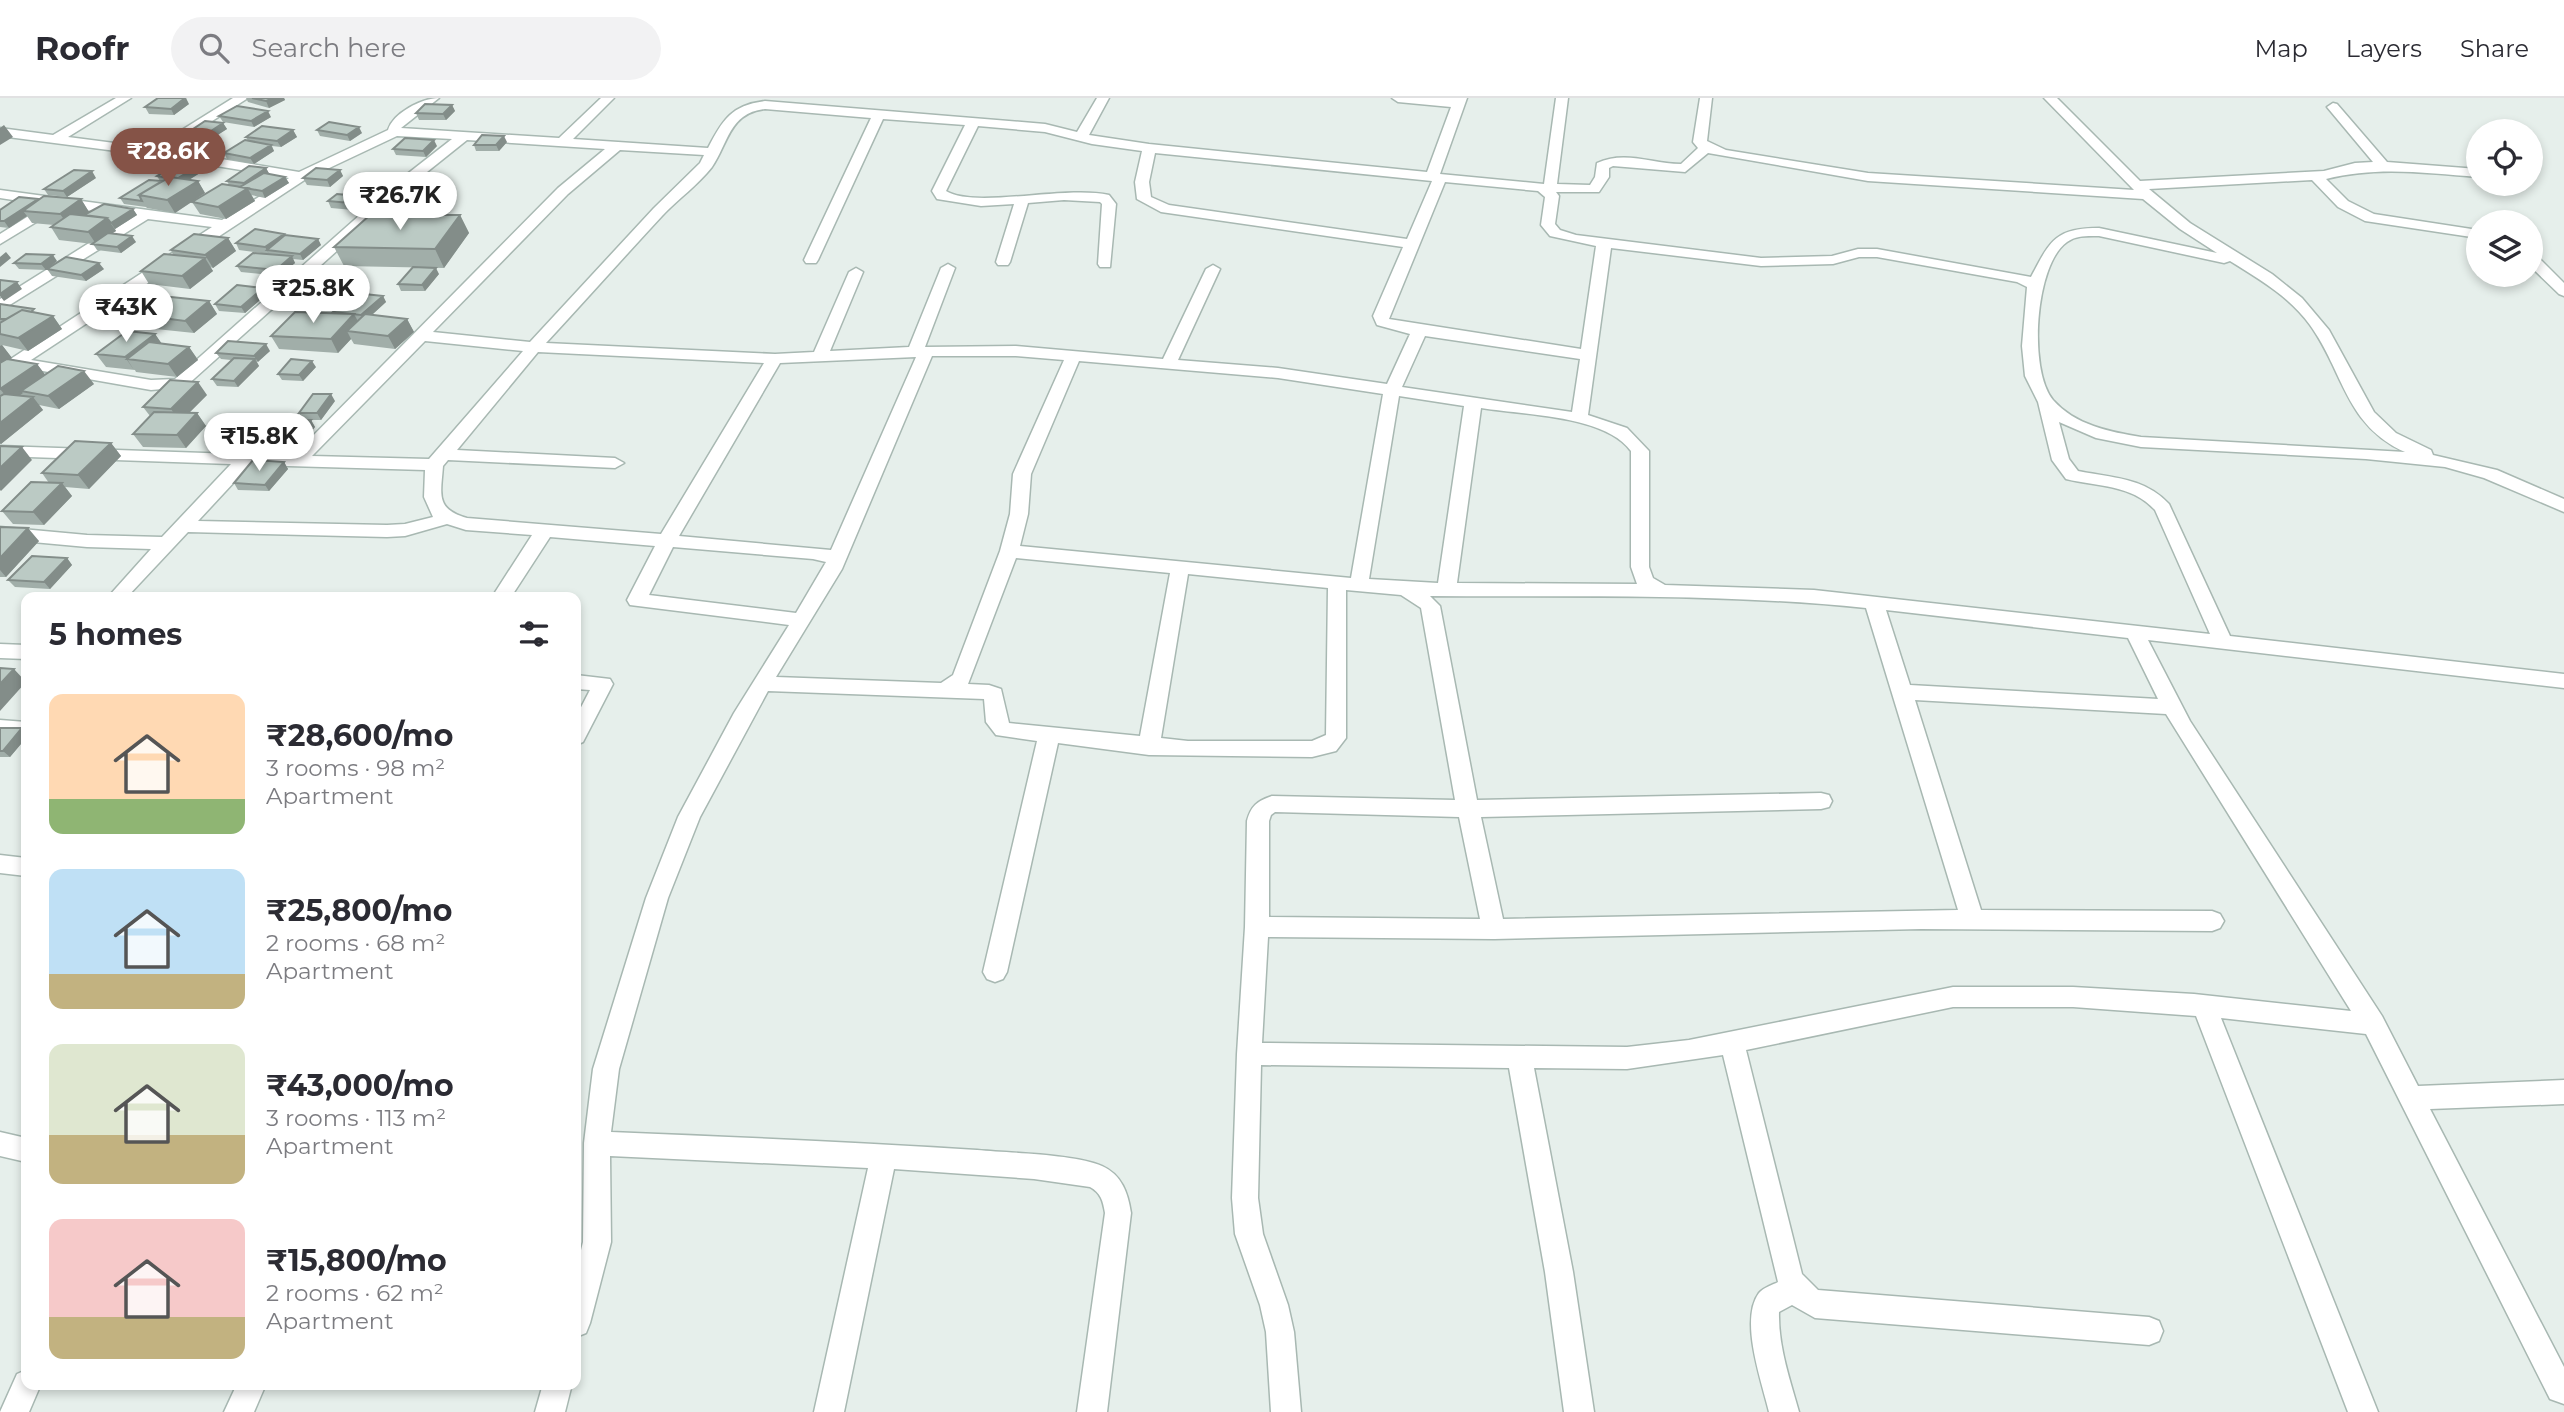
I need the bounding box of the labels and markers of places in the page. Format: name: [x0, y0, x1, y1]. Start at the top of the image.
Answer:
pin: ₹28.6K: [111, 129, 225, 188]
pin: ₹26.7K: [343, 172, 457, 232]
pin: ₹25.8K: [256, 266, 370, 325]
pin: ₹43K: [85, 285, 167, 344]
pin: ₹15.8K: [202, 414, 316, 473]

